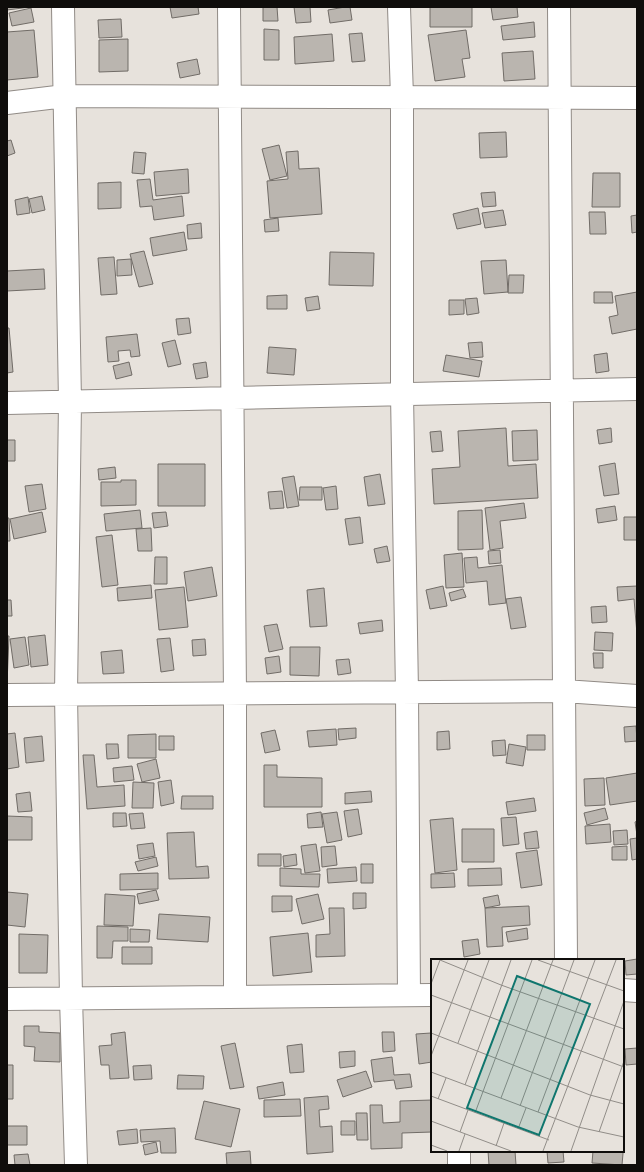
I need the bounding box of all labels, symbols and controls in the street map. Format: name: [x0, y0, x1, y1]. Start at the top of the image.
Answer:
inset map: [431, 959, 624, 1152]

